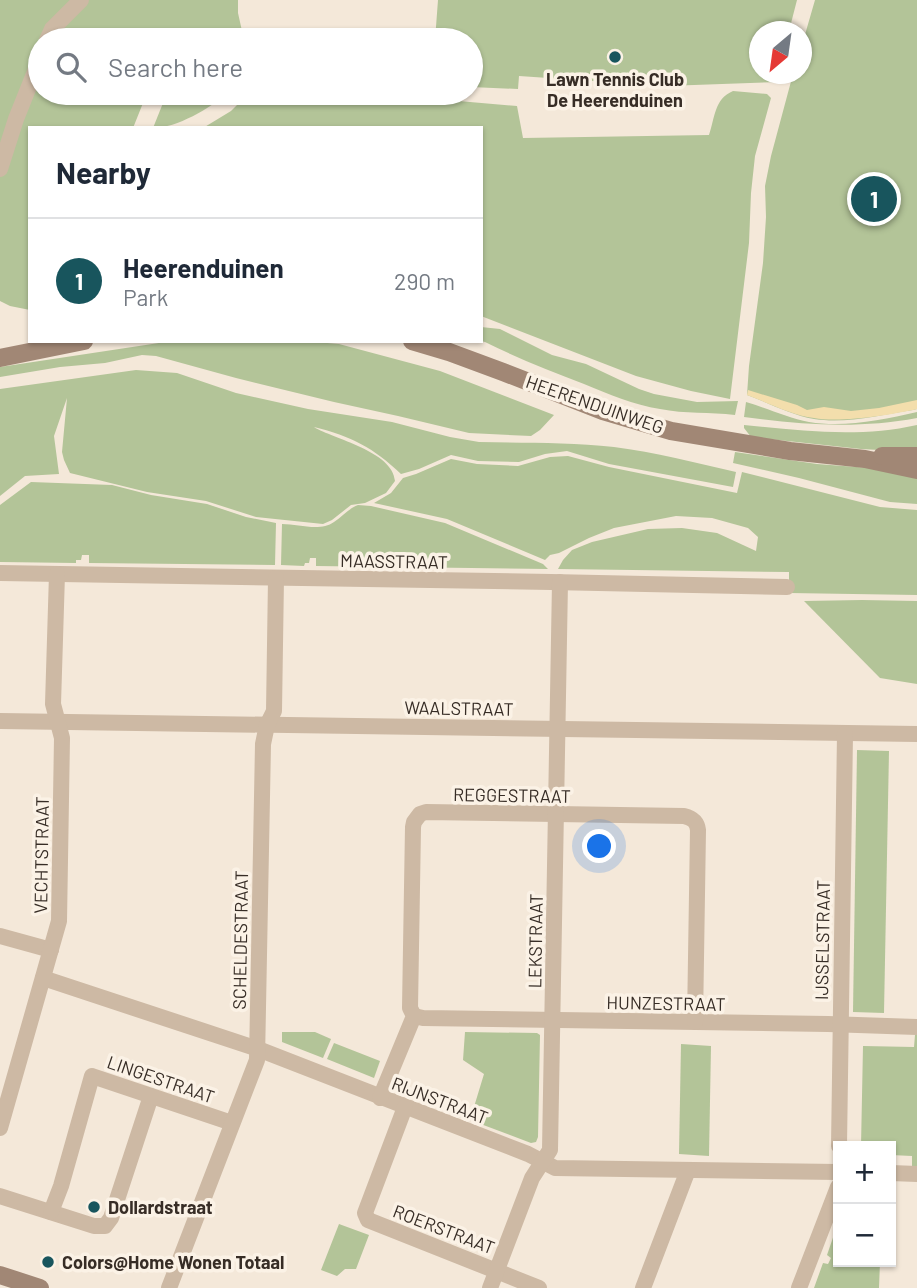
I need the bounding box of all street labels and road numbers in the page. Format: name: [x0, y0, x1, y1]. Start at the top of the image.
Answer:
street label: HEERENDUINWEG: [523, 370, 667, 438]
street label: MAASSTRAAT: [340, 549, 448, 573]
street label: WAALSTRAAT: [404, 696, 514, 720]
street label: REGGESTRAAT: [453, 783, 571, 807]
street label: VECHTSTRAAT: [29, 796, 53, 914]
street label: SCHELDESTRAAT: [228, 870, 252, 1010]
street label: IJSSELSTRAAT: [810, 880, 834, 1000]
street label: LEKSTRAAT: [523, 893, 547, 989]
street label: HUNZESTRAAT: [606, 991, 726, 1015]
street label: LINGESTRAAT: [104, 1050, 218, 1108]
street label: RIJNSTRAAT: [389, 1072, 491, 1128]
street label: ROERSTRAAT: [390, 1200, 498, 1258]

